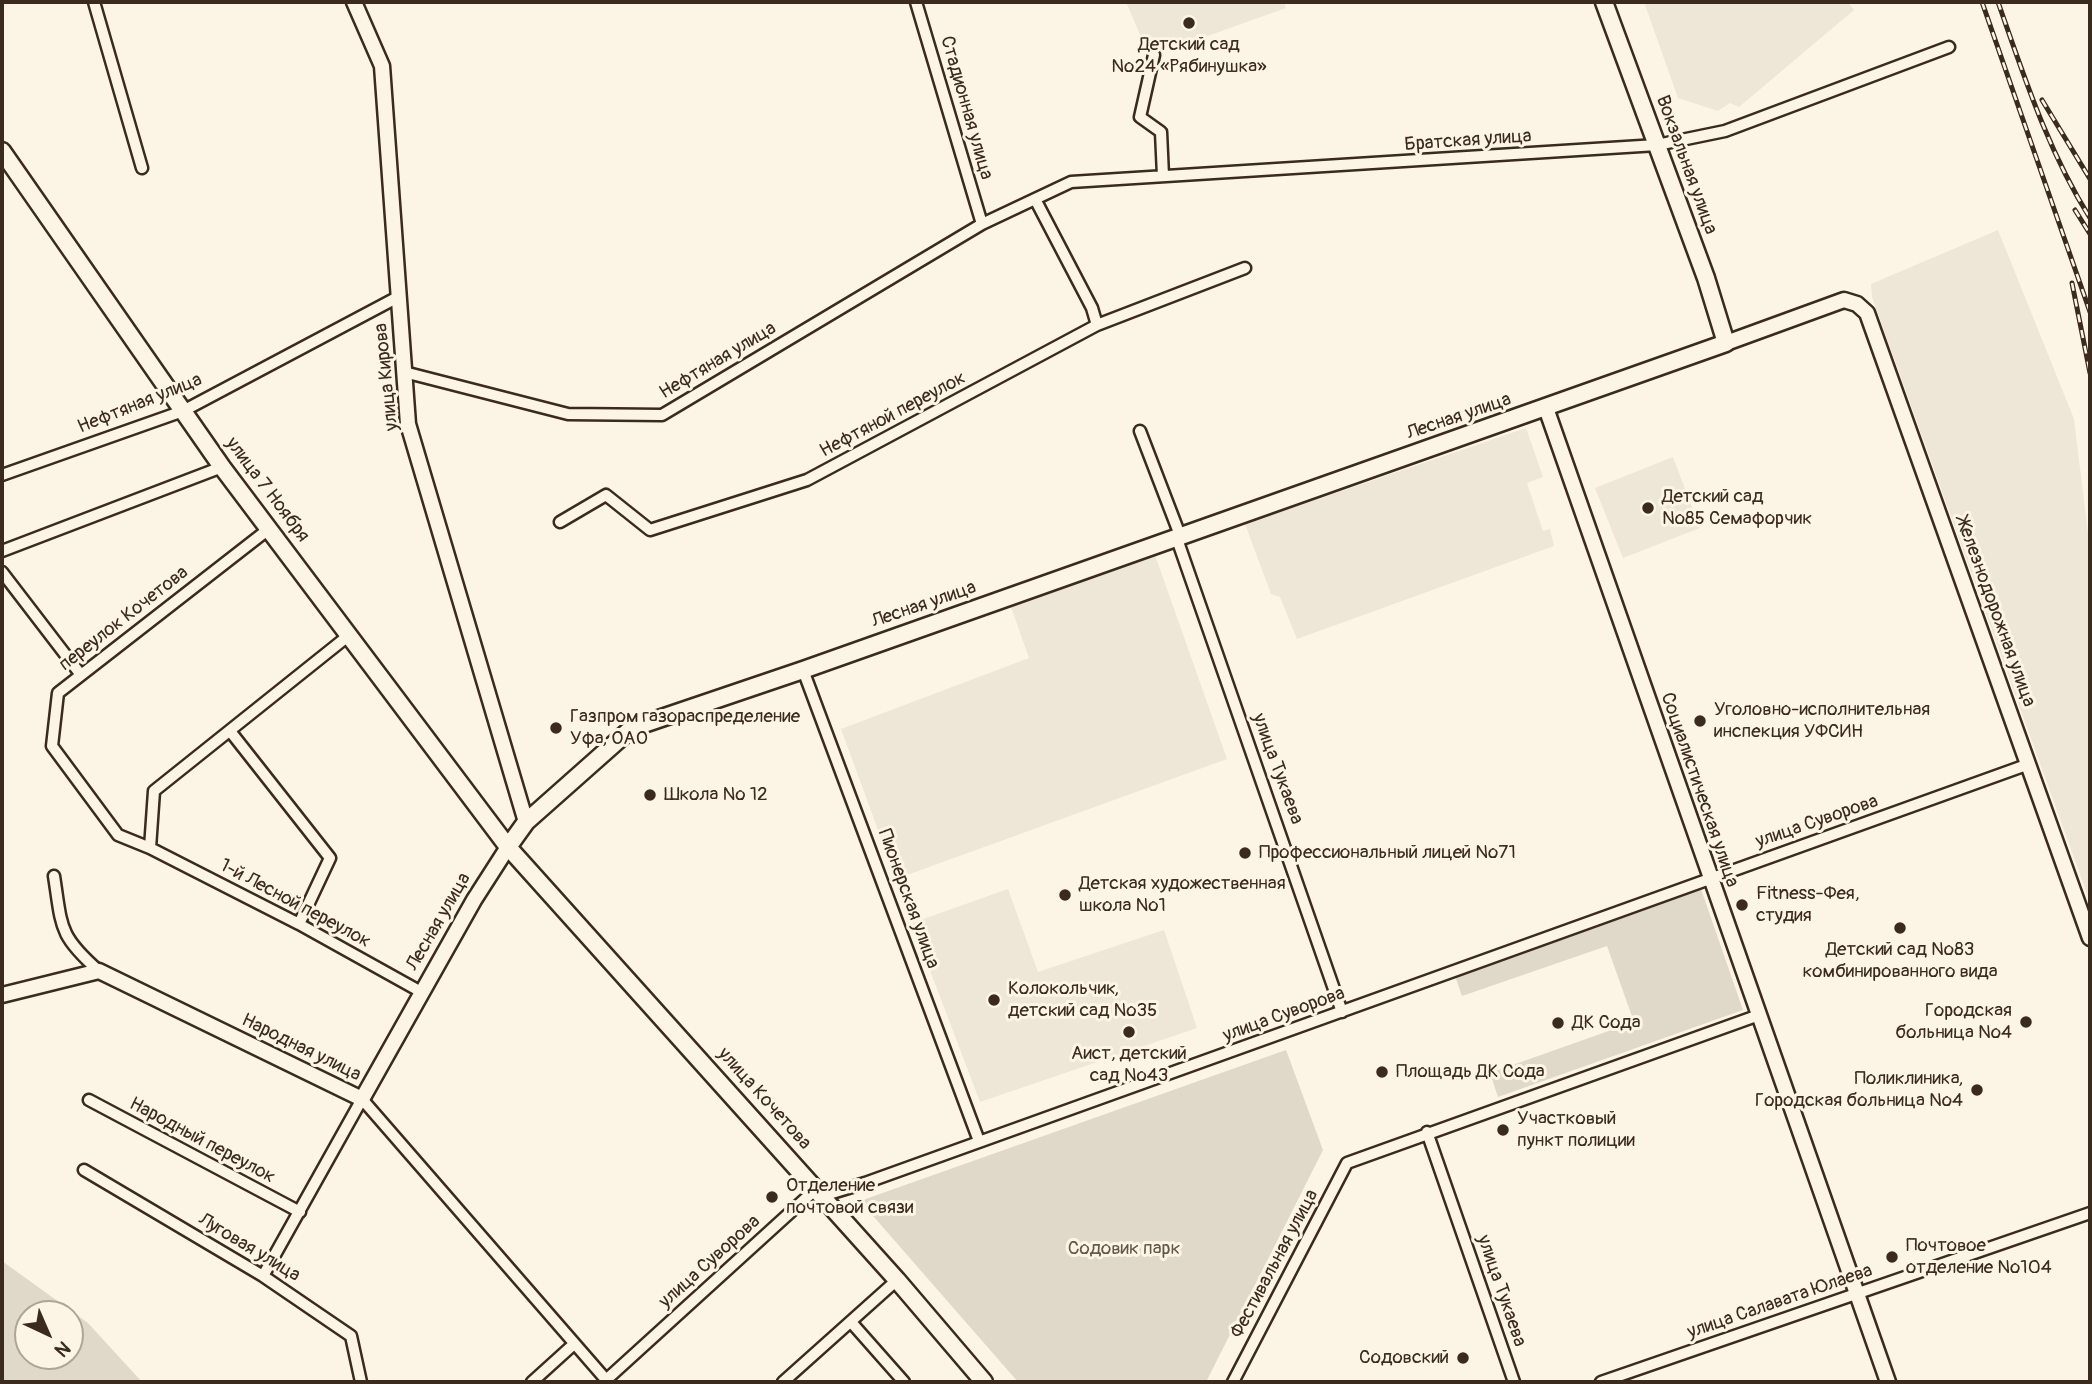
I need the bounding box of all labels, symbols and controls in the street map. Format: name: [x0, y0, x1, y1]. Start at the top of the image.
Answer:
marker: Детский сад №24 «Рябинушка»: [1181, 15, 1197, 31]
street label: Стадионная улица: [935, 34, 997, 182]
place label: Детский сад №24 «Рябинушка»: [1111, 34, 1267, 78]
street label: Вокзальная улица: [1650, 92, 1722, 238]
street label: Братская улица: [1404, 125, 1532, 157]
street label: Нефтяная улица: [656, 317, 780, 405]
street label: улица Кирова: [370, 322, 404, 432]
street label: Нефтяной переулок: [816, 367, 970, 463]
street label: Нефтяная улица: [75, 369, 205, 439]
street label: Лесная улица: [1404, 388, 1514, 446]
street label: улица 7 Ноября: [220, 433, 314, 547]
place label: Детский сад №85 Семафорчик: [1662, 486, 1812, 530]
marker: Детский сад №85 Семафорчик: [1640, 500, 1656, 516]
street label: Железнодорожная улица: [1950, 514, 2040, 710]
street label: переулок Кочетова: [55, 562, 193, 676]
street label: Лесная улица: [869, 576, 979, 634]
street label: Социалистическая улица: [1655, 690, 1743, 890]
place label: Уголовно-исполнительная инспекция УФСИН: [1714, 699, 1930, 743]
place label: Газпром газораспределение Уфа, ОАО: [570, 706, 800, 750]
street label: улица Тукаева: [1246, 710, 1308, 828]
marker: Уголовно-исполнительная инспекция УФСИН: [1692, 713, 1708, 729]
marker: Газпром газораспределение Уфа, ОАО: [548, 720, 564, 736]
place label: Школа № 12: [664, 784, 768, 806]
marker: Школа № 12: [642, 787, 658, 803]
street label: улица Суворова: [1753, 790, 1881, 854]
street label: Пионерская улица: [872, 826, 944, 972]
place label: Профессиональный лицей №71: [1259, 842, 1516, 864]
marker: Профессиональный лицей №71: [1237, 845, 1253, 861]
street label: 1-й Лесной переулок: [216, 855, 374, 953]
street label: Лесная улица: [402, 869, 476, 975]
place label: Детская художественная школа №1: [1079, 873, 1286, 917]
place label: Fitness-Фея, студия: [1756, 883, 1860, 927]
marker: Детская художественная школа №1: [1057, 887, 1073, 903]
marker: Fitness-Фея, студия: [1734, 897, 1750, 913]
marker: Детский сад №83 комбинированного вида: [1892, 920, 1908, 936]
place label: Детский сад №83 комбинированного вида: [1802, 939, 1998, 983]
place label: Колокольчик, детский сад №35: [1008, 978, 1157, 1022]
street label: улица Суворова: [1220, 982, 1348, 1048]
marker: Колокольчик, детский сад №35: [986, 992, 1002, 1008]
place label: Городская больница №4: [1895, 1000, 2012, 1044]
street label: Народная улица: [238, 1009, 364, 1087]
place label: ДК Сода: [1572, 1012, 1641, 1034]
marker: Городская больница №4: [2018, 1014, 2034, 1030]
marker: ДК Сода: [1550, 1015, 1566, 1031]
marker: Аист, детский сад №43: [1121, 1024, 1137, 1040]
street label: улица Кочетова: [712, 1043, 816, 1155]
place label: Аист, детский сад №43: [1071, 1043, 1187, 1087]
place label: Площадь ДК Сода: [1396, 1061, 1545, 1083]
marker: Площадь ДК Сода: [1374, 1064, 1390, 1080]
place label: Поликлиника, Городская больница №4: [1755, 1068, 1963, 1112]
marker: Поликлиника, Городская больница №4: [1969, 1082, 1985, 1098]
street label: Народный переулок: [125, 1093, 279, 1189]
place label: Участковый пункт полиции: [1517, 1108, 1635, 1152]
marker: Участковый пункт полиции: [1495, 1122, 1511, 1138]
place label: Отделение почтовой связи: [786, 1175, 914, 1219]
street label: Фестивальная улица: [1226, 1186, 1324, 1342]
marker: Отделение почтовой связи: [764, 1189, 780, 1205]
street label: Луговая улица: [194, 1209, 304, 1287]
street label: улица Суворова: [655, 1211, 765, 1313]
street label: улица Тукаева: [1471, 1232, 1531, 1350]
place label: Почтовое отделение №104: [1906, 1235, 2052, 1279]
park label: Содовик парк: [1068, 1238, 1180, 1260]
marker: Почтовое отделение №104: [1884, 1249, 1900, 1265]
street label: улица Салавата Юлаева: [1684, 1260, 1876, 1344]
north arrow: [14, 1300, 84, 1370]
text: N: [49, 1336, 75, 1362]
place label: Содовский: [1359, 1347, 1449, 1369]
marker: Содовский: [1455, 1350, 1471, 1366]

